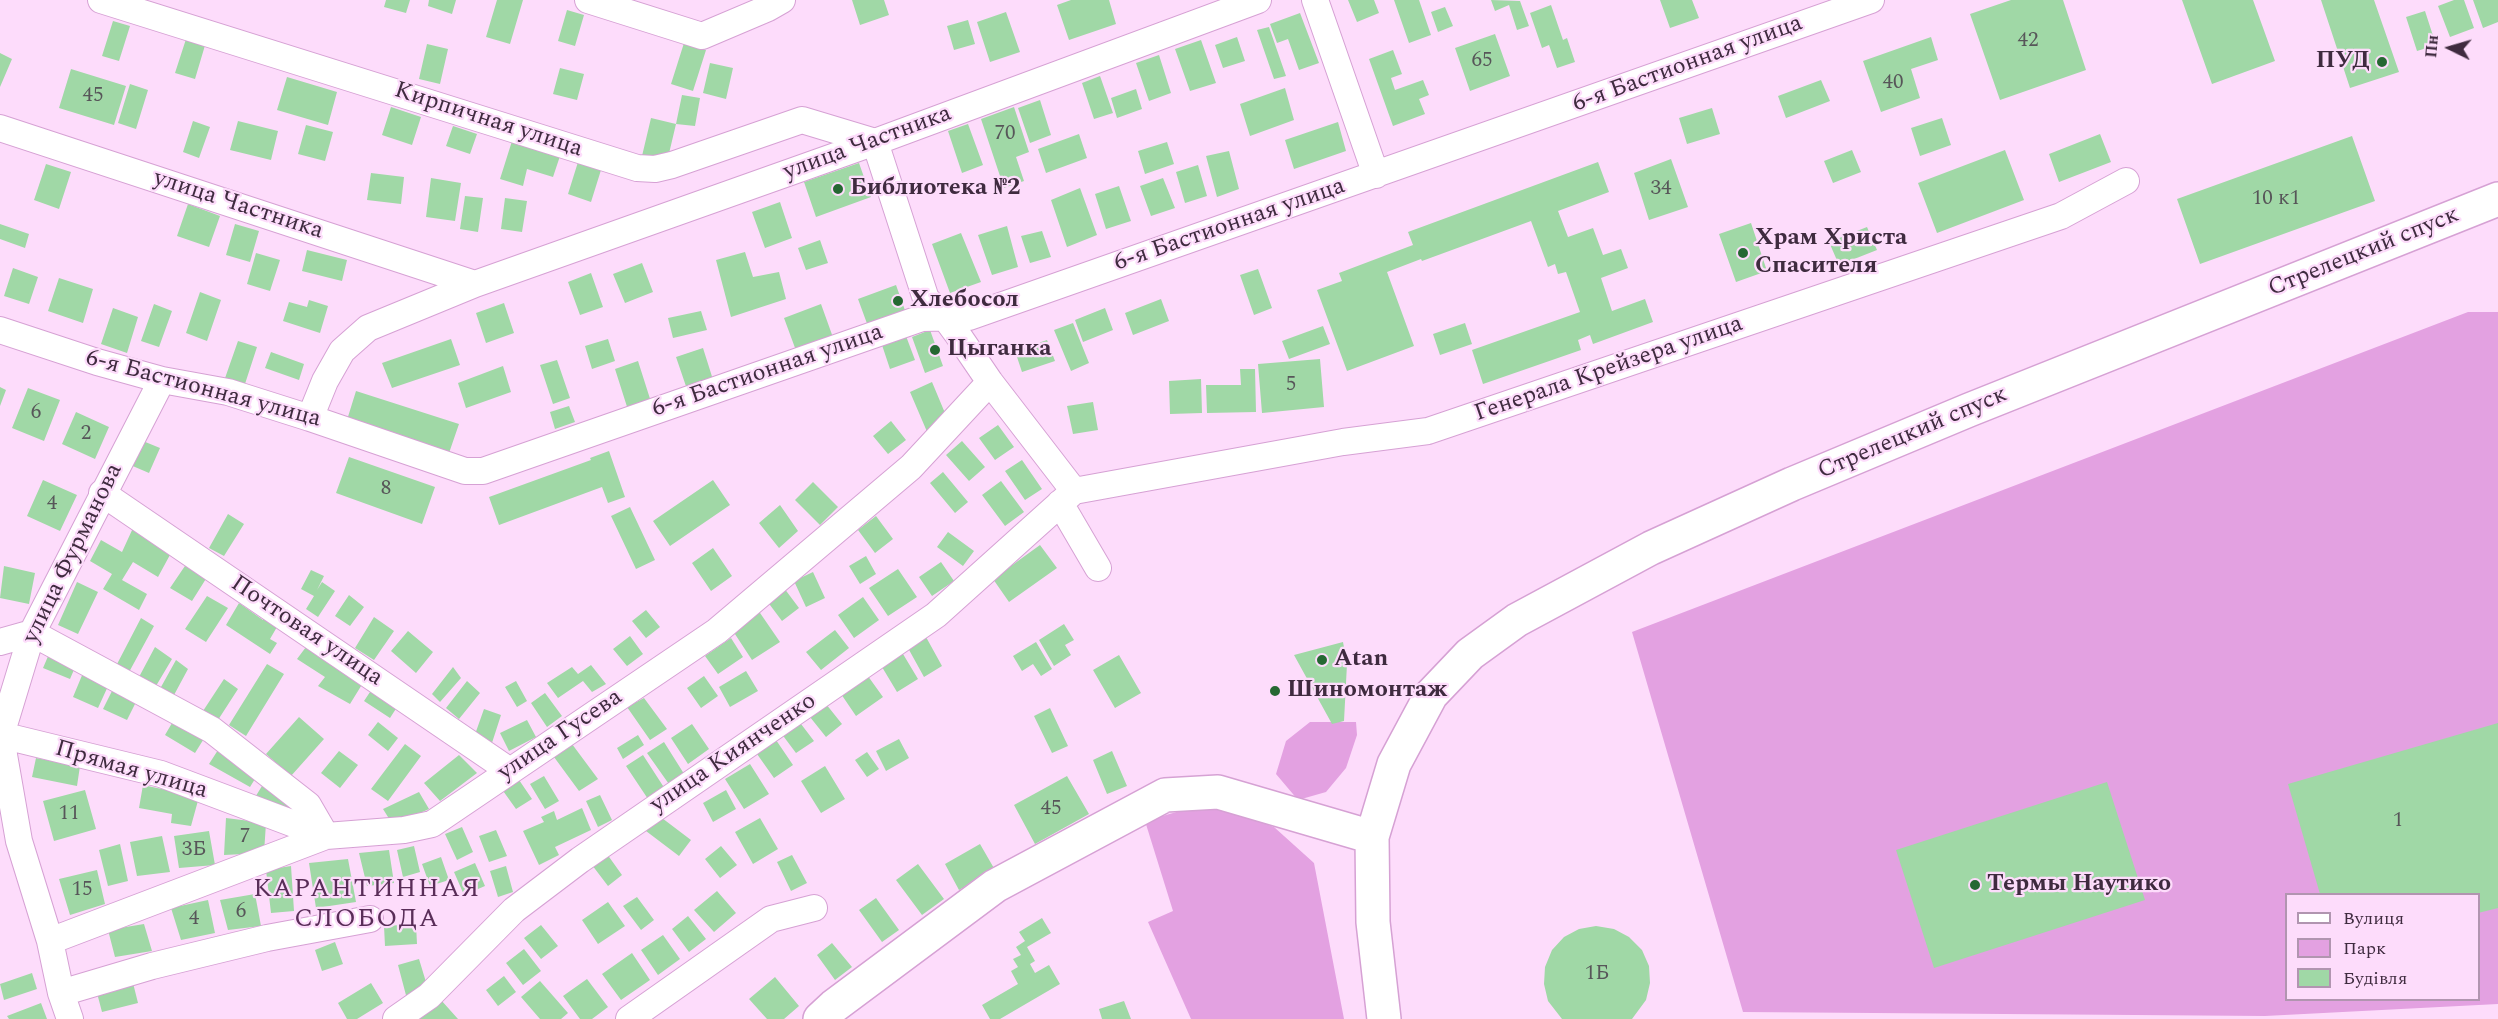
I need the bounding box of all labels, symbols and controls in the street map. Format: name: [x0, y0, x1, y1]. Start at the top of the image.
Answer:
street label: 6-я Бастионная улица: [1569, 10, 1807, 120]
north arrow: [2420, 18, 2480, 78]
house number: 42: [2018, 29, 2038, 55]
text: Пн: [2419, 34, 2445, 59]
place label: ПУД: [2316, 48, 2370, 76]
house number: 65: [1472, 49, 1492, 75]
marker: ПУД: [2375, 55, 2389, 69]
house number: 40: [1883, 71, 1903, 97]
street label: Кирпичная улица: [390, 77, 586, 165]
house number: 45: [83, 84, 103, 110]
street label: улица Частника: [780, 100, 956, 188]
house number: 70: [995, 122, 1015, 148]
street label: улица Частника: [150, 165, 326, 247]
street label: 6-я Бастионная улица: [1111, 173, 1349, 279]
place label: Библиотека №2: [850, 175, 1020, 203]
house number: 34: [1651, 177, 1671, 203]
marker: Библиотека №2: [831, 182, 845, 196]
house number: 10 к1: [2252, 187, 2300, 213]
street label: Стрелецкий спуск: [2264, 202, 2464, 304]
place label: Храм Христа Спасителя: [1755, 225, 1907, 281]
marker: Храм Христа Спасителя: [1736, 246, 1750, 260]
place label: Хлебосол: [910, 287, 1019, 315]
marker: Хлебосол: [891, 294, 905, 308]
street label: Генерала Крейзера улица: [1471, 311, 1747, 429]
street label: 6-я Бастионная улица: [649, 319, 887, 425]
place label: Цыганка: [947, 336, 1052, 364]
marker: Цыганка: [928, 343, 942, 357]
street label: 6-я Бастионная улица: [82, 345, 324, 435]
house number: 5: [1286, 373, 1296, 399]
street label: Стрелецкий спуск: [1814, 381, 2012, 487]
house number: 6: [31, 401, 41, 427]
house number: 2: [81, 422, 91, 448]
street label: улица Фурманова: [18, 459, 130, 649]
house number: 8: [381, 477, 391, 503]
house number: 4: [47, 492, 57, 518]
street label: Почтовая улица: [224, 570, 388, 694]
place label: Atan: [1334, 646, 1388, 674]
marker: Atan: [1315, 653, 1329, 667]
place label: Шиномонтаж: [1287, 677, 1447, 705]
street label: улица Гусева: [493, 684, 629, 788]
marker: Шиномонтаж: [1268, 684, 1282, 698]
street label: улица Киянченко: [645, 688, 823, 820]
street label: Прямая улица: [51, 735, 211, 807]
house number: 45: [1041, 797, 1061, 823]
house number: 11: [59, 802, 79, 828]
house number: 1: [2393, 809, 2403, 835]
house number: 7: [240, 825, 250, 851]
house number: 3Б: [182, 838, 206, 864]
place label: Термы Наутико: [1987, 871, 2171, 899]
district label: КАРАНТИННАЯ СЛОБОДА: [253, 875, 481, 936]
house number: 15: [72, 878, 92, 904]
marker: Термы Наутико: [1968, 878, 1982, 892]
legend: [2285, 893, 2480, 1001]
house number: 6: [236, 900, 246, 926]
text: Вулиця: [2343, 905, 2404, 932]
house number: 4: [189, 907, 199, 933]
text: Парк: [2343, 935, 2386, 962]
house number: 1Б: [1585, 962, 1609, 988]
text: Будівля: [2343, 965, 2407, 992]

